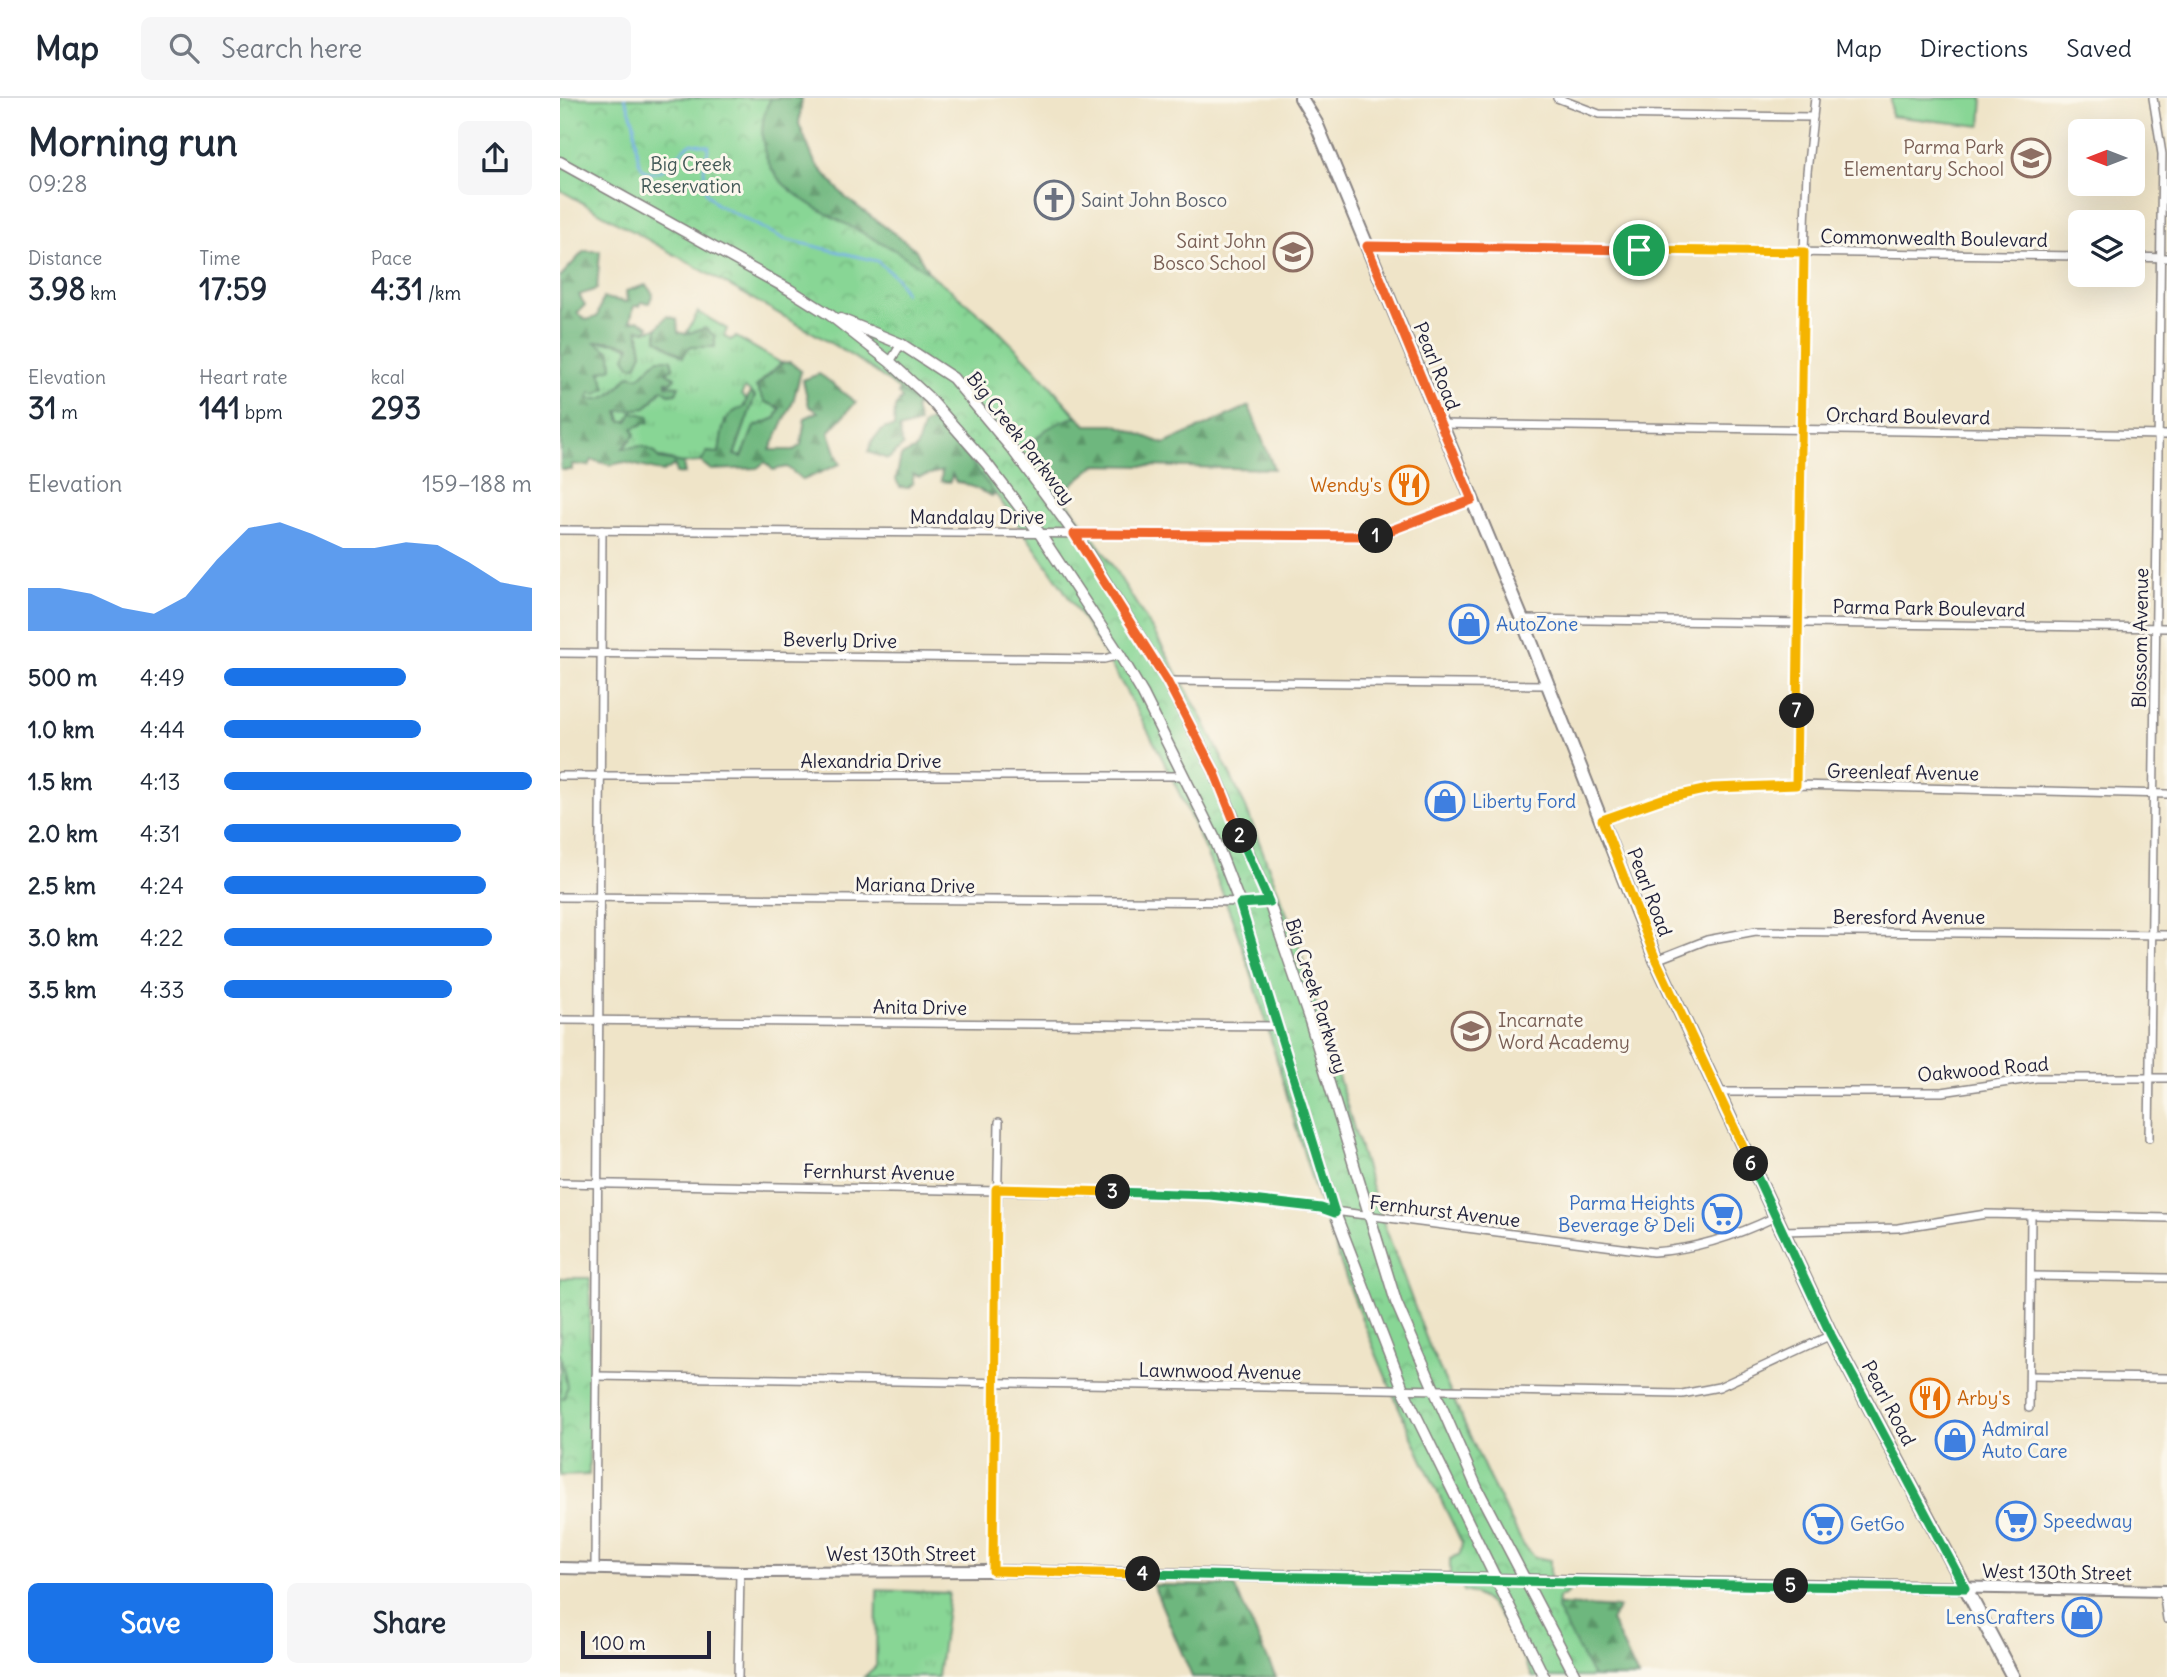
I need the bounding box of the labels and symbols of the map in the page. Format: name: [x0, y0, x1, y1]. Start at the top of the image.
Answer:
north arrow: [2068, 119, 2146, 196]
place label: Parma Park Elementary School: [1843, 135, 2004, 181]
school or university icon: Parma Park Elementary School: [2010, 137, 2052, 179]
park label: Big Creek Reservation: [641, 152, 741, 198]
church icon: Saint John Bosco: [1033, 179, 1075, 221]
place label: Saint John Bosco: [1081, 188, 1227, 212]
pin: [1609, 220, 1669, 280]
street label: Commonwealth Boulevard: [1820, 224, 2048, 252]
place label: Saint John Bosco School: [1153, 229, 1266, 275]
school or university icon: Saint John Bosco School: [1272, 231, 1314, 273]
street label: Pearl Road: [1408, 318, 1466, 414]
street label: Big Creek Parkway: [962, 367, 1080, 509]
street label: Orchard Boulevard: [1826, 403, 1990, 429]
restaurant icon: Wendy's: [1388, 464, 1430, 506]
place label: Wendy's: [1310, 473, 1382, 497]
street label: Mandalay Drive: [910, 505, 1044, 529]
pin: 1: [1358, 518, 1394, 554]
street label: Blossom Avenue: [2127, 568, 2153, 708]
street label: Parma Park Boulevard: [1832, 594, 2026, 622]
shop icon: AutoZone: [1448, 603, 1490, 645]
place label: AutoZone: [1496, 612, 1578, 636]
street label: Beverly Drive: [783, 627, 897, 653]
pin: 7: [1780, 694, 1814, 728]
street label: Alexandria Drive: [800, 749, 942, 773]
street label: Greenleaf Avenue: [1827, 759, 1979, 785]
shop icon: Liberty Ford: [1424, 780, 1466, 822]
place label: Liberty Ford: [1472, 789, 1576, 813]
pin: 2: [1222, 818, 1258, 854]
street label: Pearl Road: [1622, 844, 1678, 940]
street label: Mariana Drive: [855, 872, 975, 898]
street label: Beresford Avenue: [1833, 905, 1985, 929]
street label: Big Creek Parkway: [1281, 915, 1353, 1077]
street label: Anita Drive: [873, 994, 967, 1020]
place label: Incarnate Word Academy: [1498, 1008, 1630, 1054]
school or university icon: Incarnate Word Academy: [1450, 1010, 1492, 1052]
street label: Oakwood Road: [1916, 1051, 2050, 1087]
pin: 6: [1734, 1146, 1768, 1182]
street label: Fernhurst Avenue: [803, 1159, 955, 1185]
pin: 3: [1096, 1174, 1130, 1210]
street label: Fernhurst Avenue: [1368, 1190, 1522, 1232]
place label: Parma Heights Beverage & Deli: [1558, 1191, 1695, 1237]
supermarket icon: Parma Heights Beverage & Deli: [1701, 1193, 1743, 1235]
street label: Pearl Road: [1857, 1356, 1921, 1450]
street label: Lawnwood Avenue: [1139, 1358, 1301, 1384]
restaurant icon: Arby's: [1909, 1377, 1951, 1419]
place label: Arby's: [1957, 1386, 2011, 1410]
place label: Admiral Auto Care: [1982, 1417, 2068, 1463]
shop icon: Admiral Auto Care: [1934, 1419, 1976, 1461]
supermarket icon: Speedway: [1995, 1500, 2037, 1542]
supermarket icon: GetGo: [1802, 1503, 1844, 1545]
place label: Speedway: [2043, 1509, 2133, 1533]
place label: GetGo: [1850, 1512, 1905, 1536]
street label: West 130th Street: [826, 1542, 976, 1566]
pin: 4: [1126, 1556, 1160, 1592]
street label: West 130th Street: [1982, 1559, 2132, 1585]
pin: 5: [1774, 1568, 1808, 1604]
shop icon: LensCrafters: [2061, 1596, 2103, 1638]
place label: LensCrafters: [1946, 1605, 2055, 1629]
scale bar: [581, 1628, 710, 1660]

